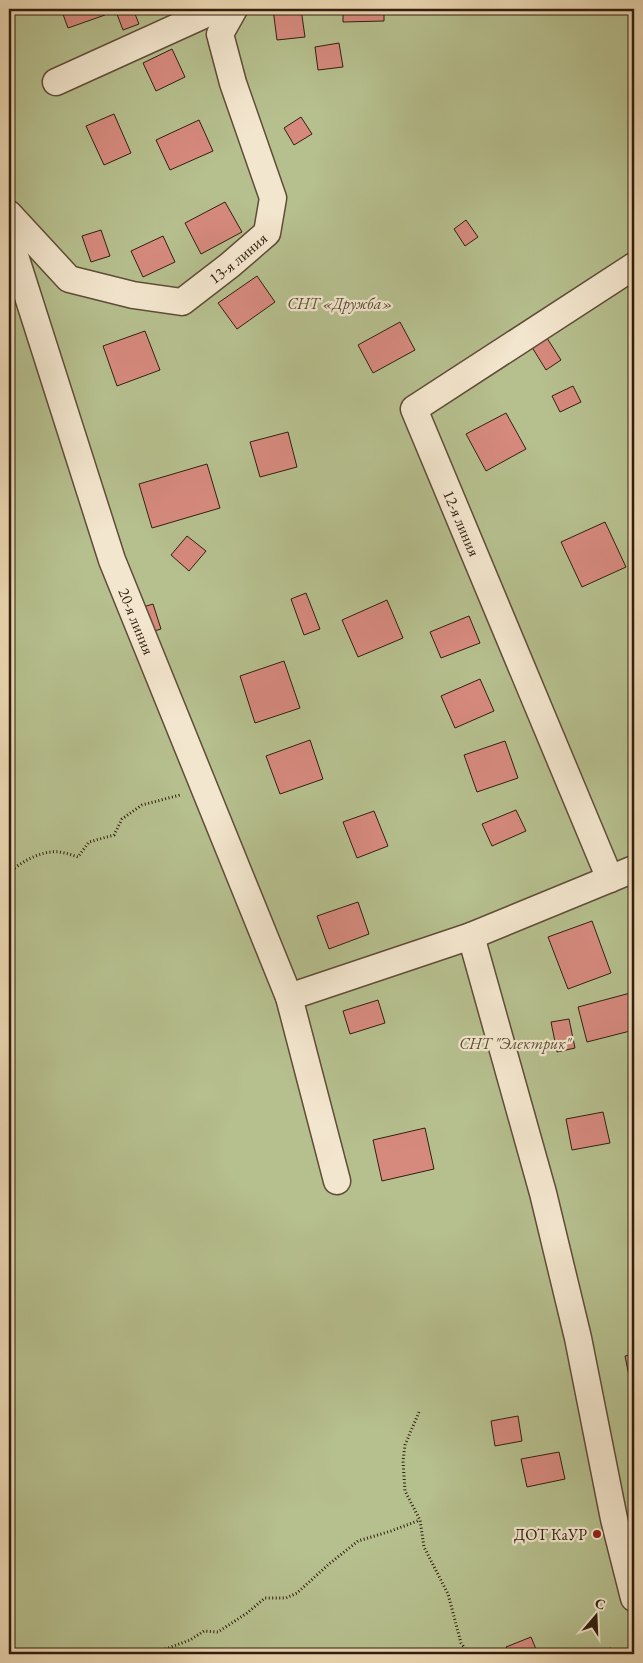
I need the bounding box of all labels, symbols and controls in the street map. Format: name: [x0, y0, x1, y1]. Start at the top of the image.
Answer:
street label: 13-я линия: [204, 228, 272, 289]
park label: СНТ «Дружба»: [287, 293, 393, 314]
street label: 12-я линия: [438, 487, 485, 560]
street label: 20-я линия: [113, 585, 159, 658]
park label: СНТ "Электрик": [459, 1033, 573, 1054]
place label: ДОТ КаУР: [514, 1524, 587, 1545]
marker: ДОТ КаУР: [591, 1528, 603, 1540]
north arrow: [570, 1590, 620, 1640]
text: С: [593, 1594, 608, 1614]

